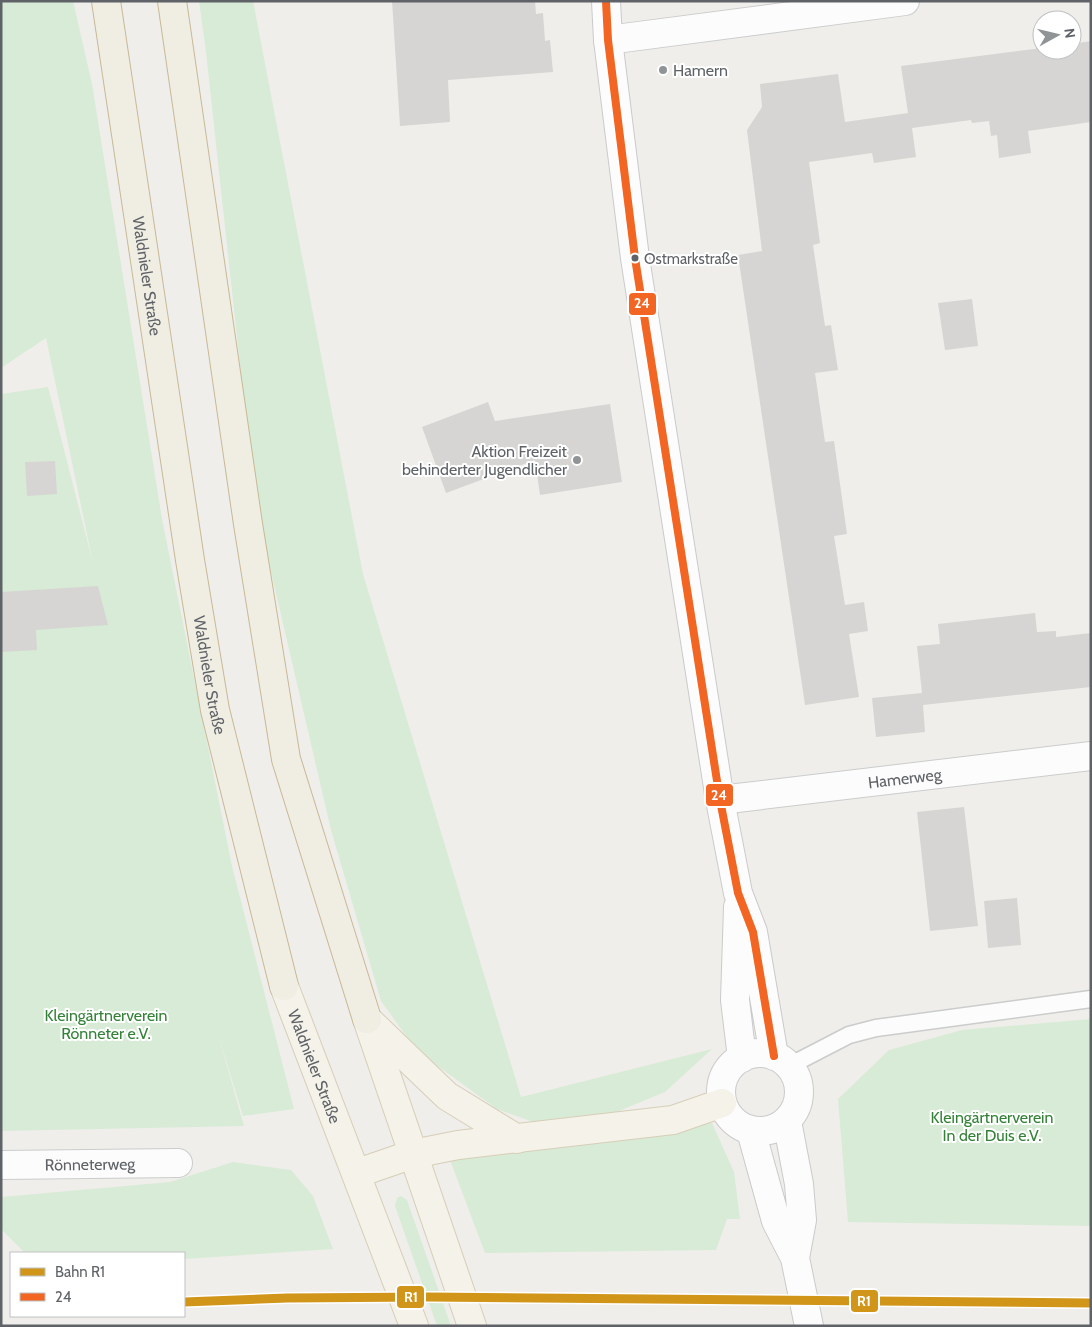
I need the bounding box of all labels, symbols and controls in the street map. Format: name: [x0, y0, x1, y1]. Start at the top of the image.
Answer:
north arrow: [1032, 10, 1082, 60]
text: N: [1060, 27, 1079, 39]
place label: Hamern: [673, 61, 728, 80]
marker: Hamern: [657, 64, 669, 76]
street label: Waldnieler Straße: [128, 215, 165, 337]
place label: Ostmarkstraße: [644, 250, 738, 268]
marker: Ostmarkstraße: [630, 253, 640, 263]
line badge: 24: [628, 292, 657, 316]
text: 24: [634, 294, 650, 312]
place label: Aktion Freizeit behinderter Jugendlicher: [402, 442, 568, 479]
marker: Aktion Freizeit behinderter Jugendlicher: [571, 454, 583, 466]
street label: Waldnieler Straße: [189, 614, 230, 737]
street label: Hamerweg: [867, 765, 944, 792]
line badge: 24: [705, 783, 734, 807]
text: 24: [711, 786, 727, 804]
park label: Kleingärtnerverein Rönneter e.V.: [45, 1006, 167, 1043]
street label: Waldnieler Straße: [284, 1007, 345, 1126]
park label: Kleingärtnerverein In der Duis e.V.: [931, 1108, 1053, 1145]
street label: Rönneterweg: [45, 1154, 136, 1175]
legend: [10, 1252, 185, 1317]
text: Bahn R1: [55, 1263, 105, 1281]
line badge: R1: [396, 1285, 425, 1309]
text: 24: [55, 1288, 72, 1306]
text: R1: [404, 1288, 418, 1306]
line badge: R1: [850, 1289, 879, 1313]
text: R1: [857, 1292, 871, 1310]

